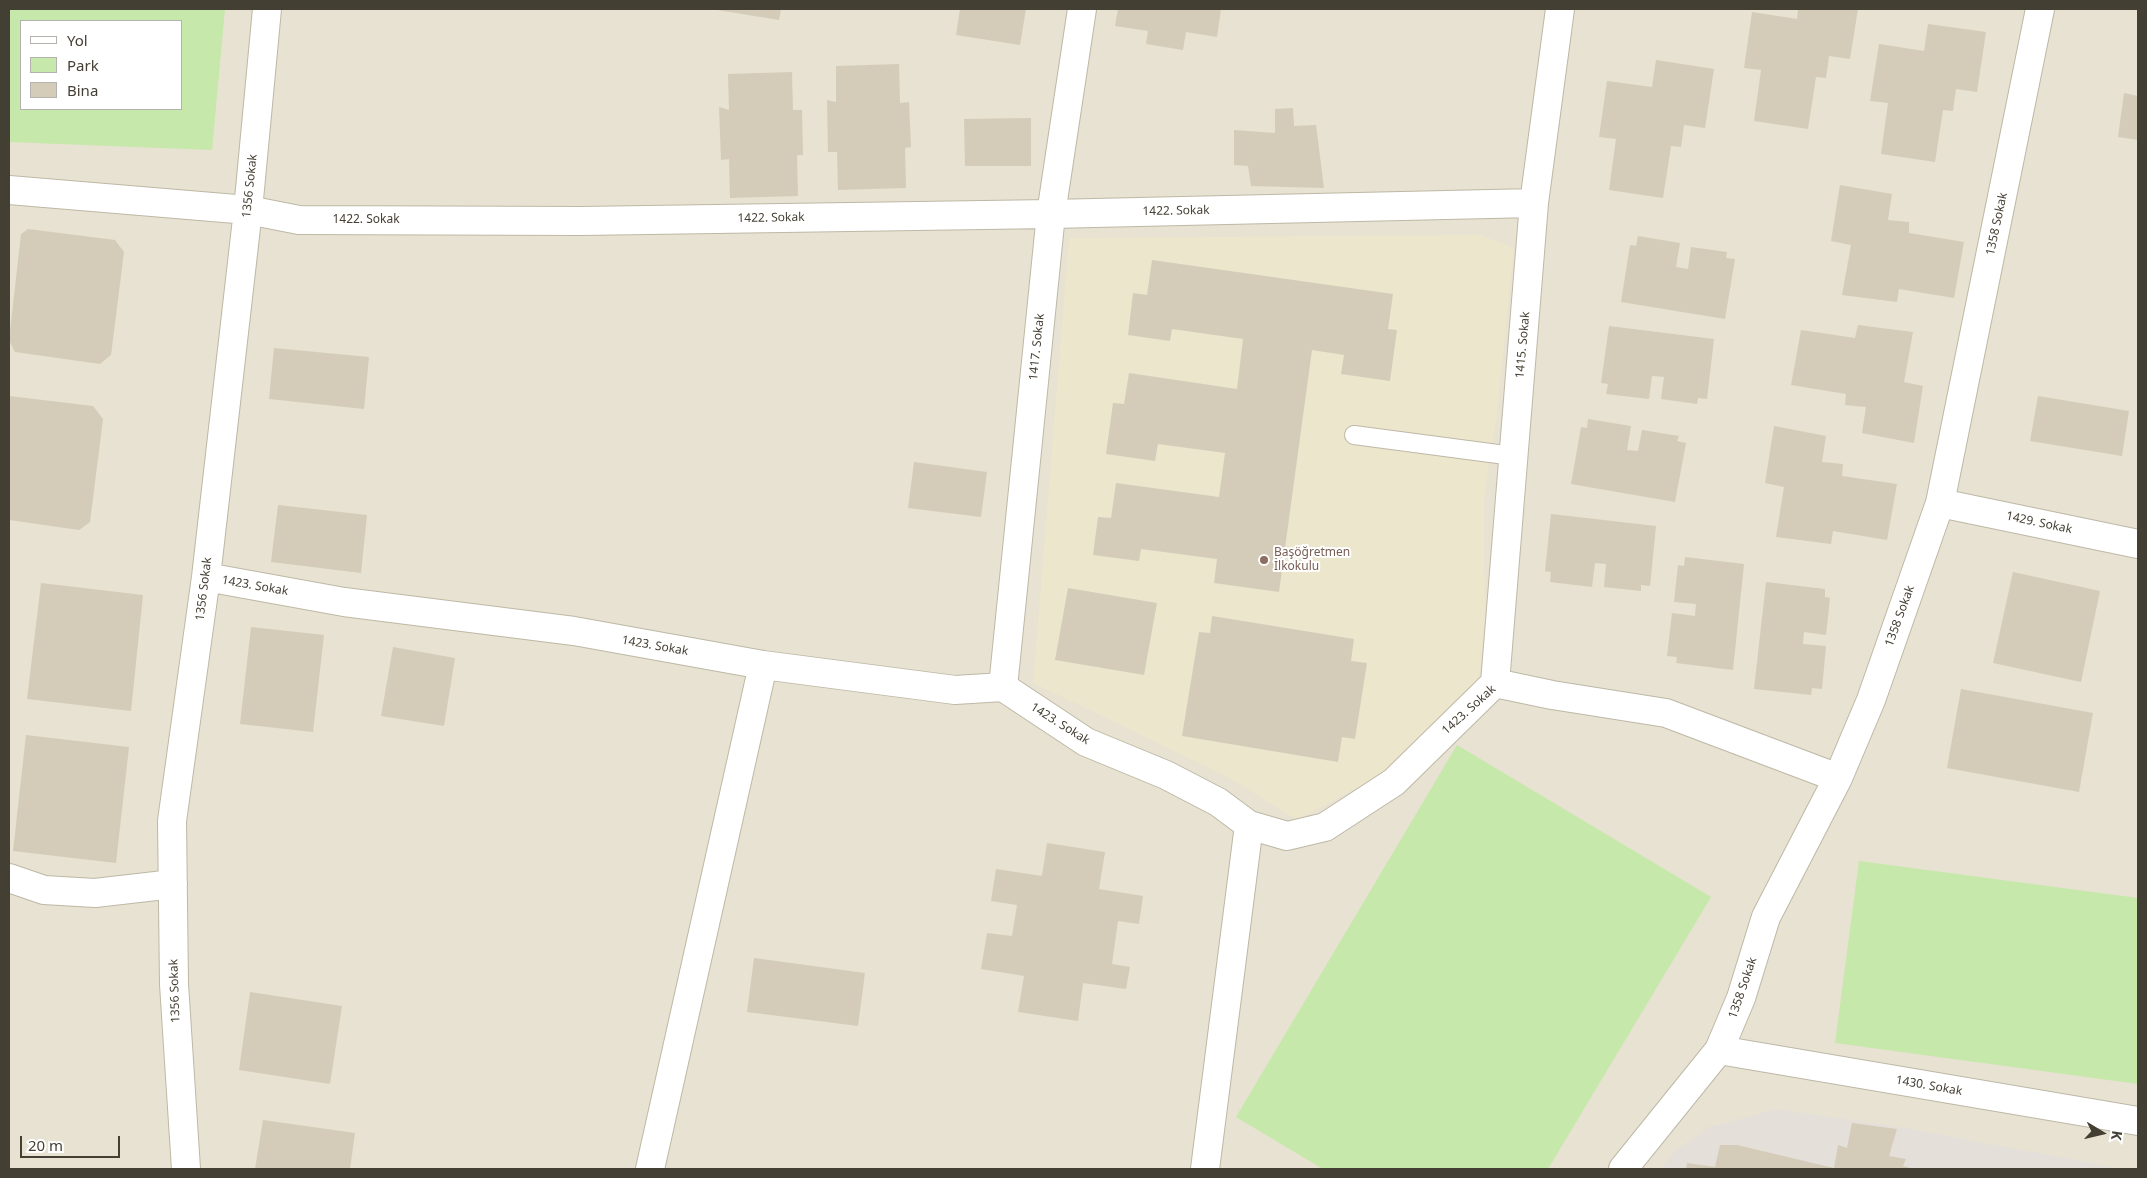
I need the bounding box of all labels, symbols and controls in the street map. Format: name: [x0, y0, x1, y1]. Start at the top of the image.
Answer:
legend: [20, 20, 182, 110]
text: Yol: [67, 30, 88, 50]
text: Park: [67, 55, 99, 75]
text: Bina: [67, 80, 98, 100]
street label: 1356 Sokak: [239, 153, 261, 219]
street label: 1358 Sokak: [1983, 191, 2011, 257]
street label: 1422. Sokak: [1142, 203, 1210, 219]
street label: 1422. Sokak: [737, 210, 805, 226]
street label: 1422. Sokak: [332, 213, 400, 227]
street label: 1415. Sokak: [1513, 311, 1533, 379]
street label: 1417. Sokak: [1026, 313, 1048, 381]
street label: 1429. Sokak: [2005, 509, 2073, 537]
place label: Başöğretmen İlkokulu: [1274, 546, 1350, 574]
marker: Başöğretmen İlkokulu: [1258, 554, 1270, 566]
street label: 1356 Sokak: [193, 556, 215, 622]
street label: 1423. Sokak: [221, 573, 289, 599]
street label: 1358 Sokak: [1882, 583, 1918, 649]
street label: 1423. Sokak: [621, 633, 689, 659]
street label: 1423. Sokak: [1439, 682, 1499, 738]
street label: 1423. Sokak: [1028, 700, 1092, 748]
street label: 1358 Sokak: [1726, 955, 1760, 1021]
street label: 1356 Sokak: [167, 959, 183, 1023]
street label: 1430. Sokak: [1895, 1073, 1963, 1099]
north arrow: [2077, 1108, 2127, 1158]
scale bar: [22, 1126, 122, 1158]
text: K: [2107, 1129, 2127, 1141]
text: 20 m: [28, 1135, 63, 1155]

